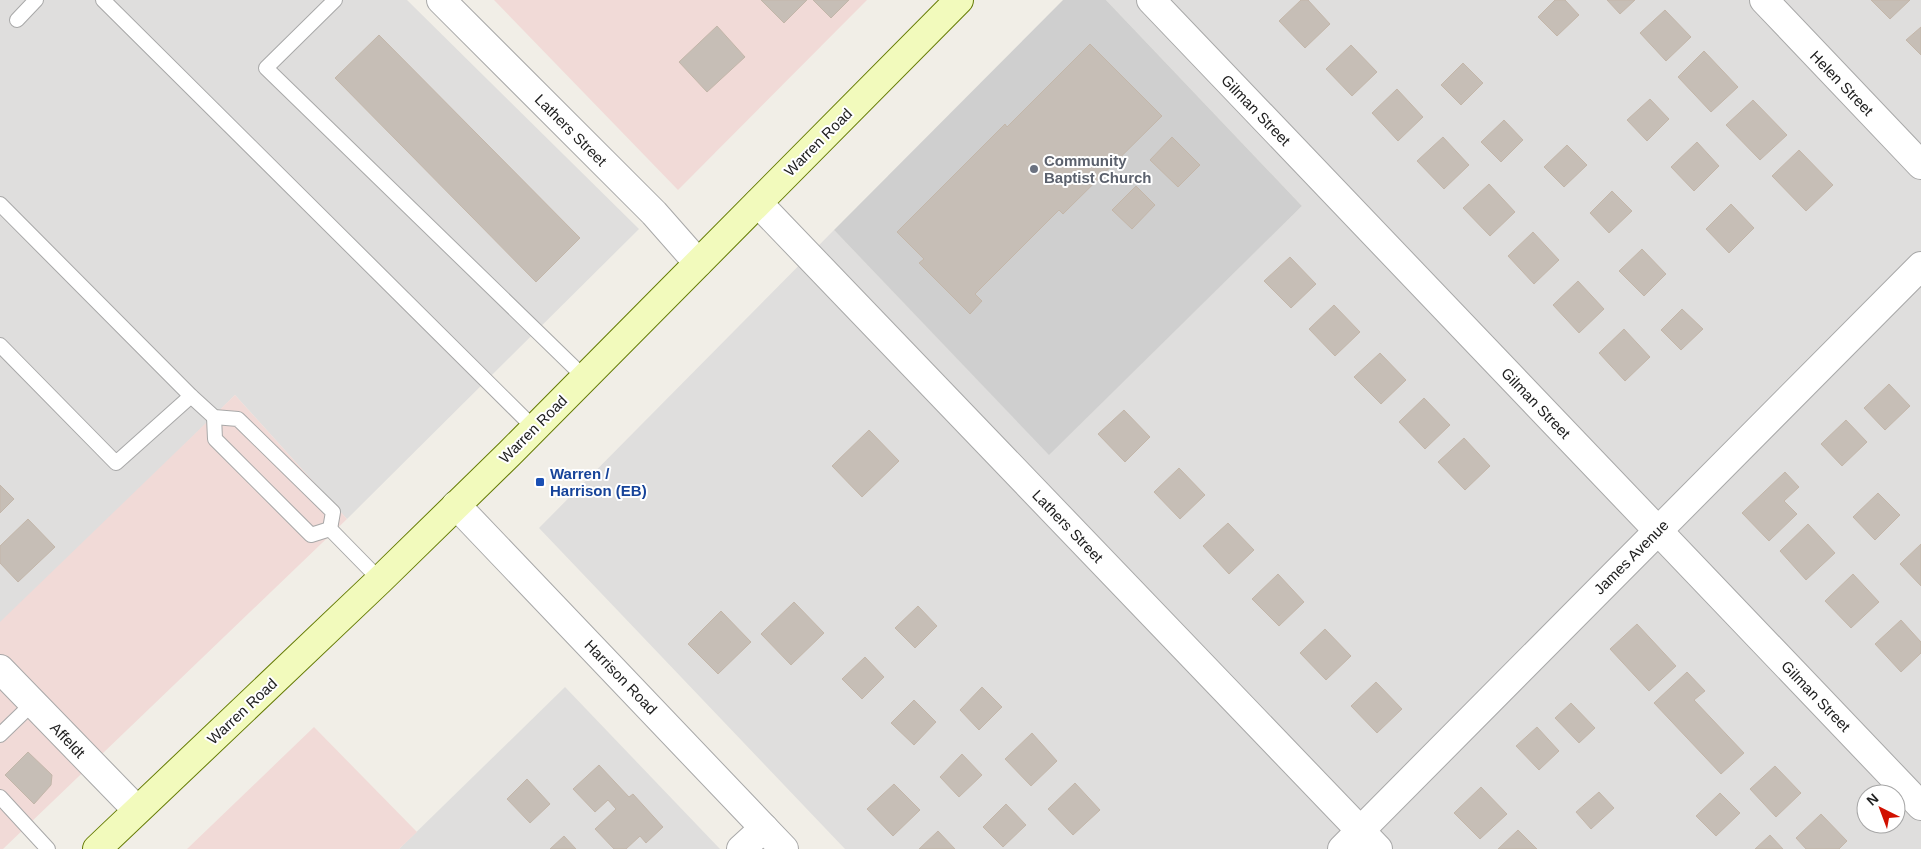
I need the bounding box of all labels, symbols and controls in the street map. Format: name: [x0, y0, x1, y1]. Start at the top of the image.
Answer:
street label: Helen Street: [1807, 47, 1878, 119]
street label: Gilman Street: [1218, 71, 1295, 149]
street label: Lathers Street: [532, 91, 611, 170]
street label: Warren Road: [781, 105, 855, 179]
place label: Community Baptist Church: [1044, 152, 1152, 186]
marker: Community Baptist Church: [1028, 163, 1040, 175]
street label: Gilman Street: [1498, 364, 1575, 442]
street label: Warren Road: [496, 392, 570, 466]
place label: Warren / Harrison (EB): [550, 465, 647, 499]
marker: Warren / Harrison (EB): [534, 476, 546, 488]
street label: Lathers Street: [1029, 486, 1107, 566]
street label: James Avenue: [1590, 516, 1672, 598]
street label: Harrison Road: [581, 636, 661, 718]
street label: Gilman Street: [1778, 657, 1855, 735]
street label: Warren Road: [204, 675, 280, 747]
street label: Affeldt: [47, 719, 89, 762]
north arrow: [1856, 784, 1906, 834]
text: N: [1863, 790, 1881, 809]

